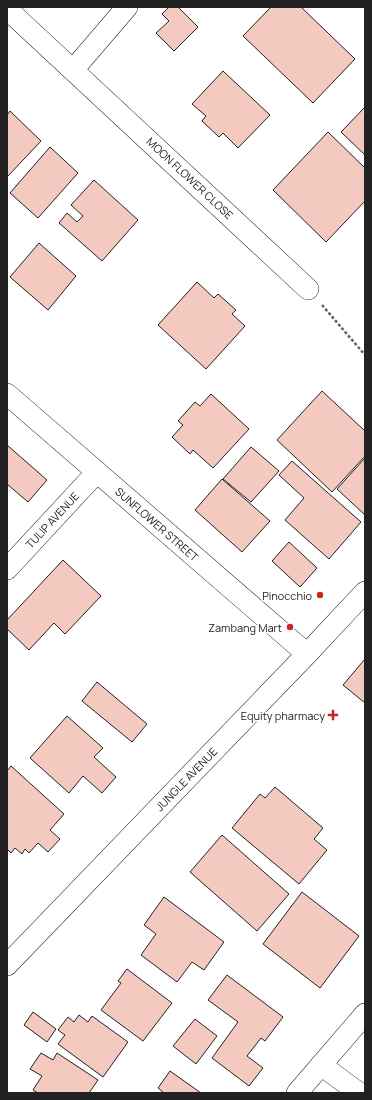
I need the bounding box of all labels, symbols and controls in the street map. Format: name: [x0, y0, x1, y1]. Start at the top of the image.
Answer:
street label: MOON FLOWER CLOSE: [143, 134, 237, 222]
street label: SUNFLOWER STREET: [112, 484, 202, 565]
street label: TULIP AVENUE: [22, 489, 82, 551]
place label: Pinocchio: [262, 588, 312, 603]
marker: Pinocchio: [315, 590, 325, 600]
place label: Zambang Mart: [208, 620, 282, 635]
marker: Zambang Mart: [285, 622, 295, 632]
place label: Equity pharmacy: [241, 708, 325, 723]
marker: Equity pharmacy: [328, 710, 338, 720]
street label: JUNGLE AVENUE: [152, 744, 220, 814]

